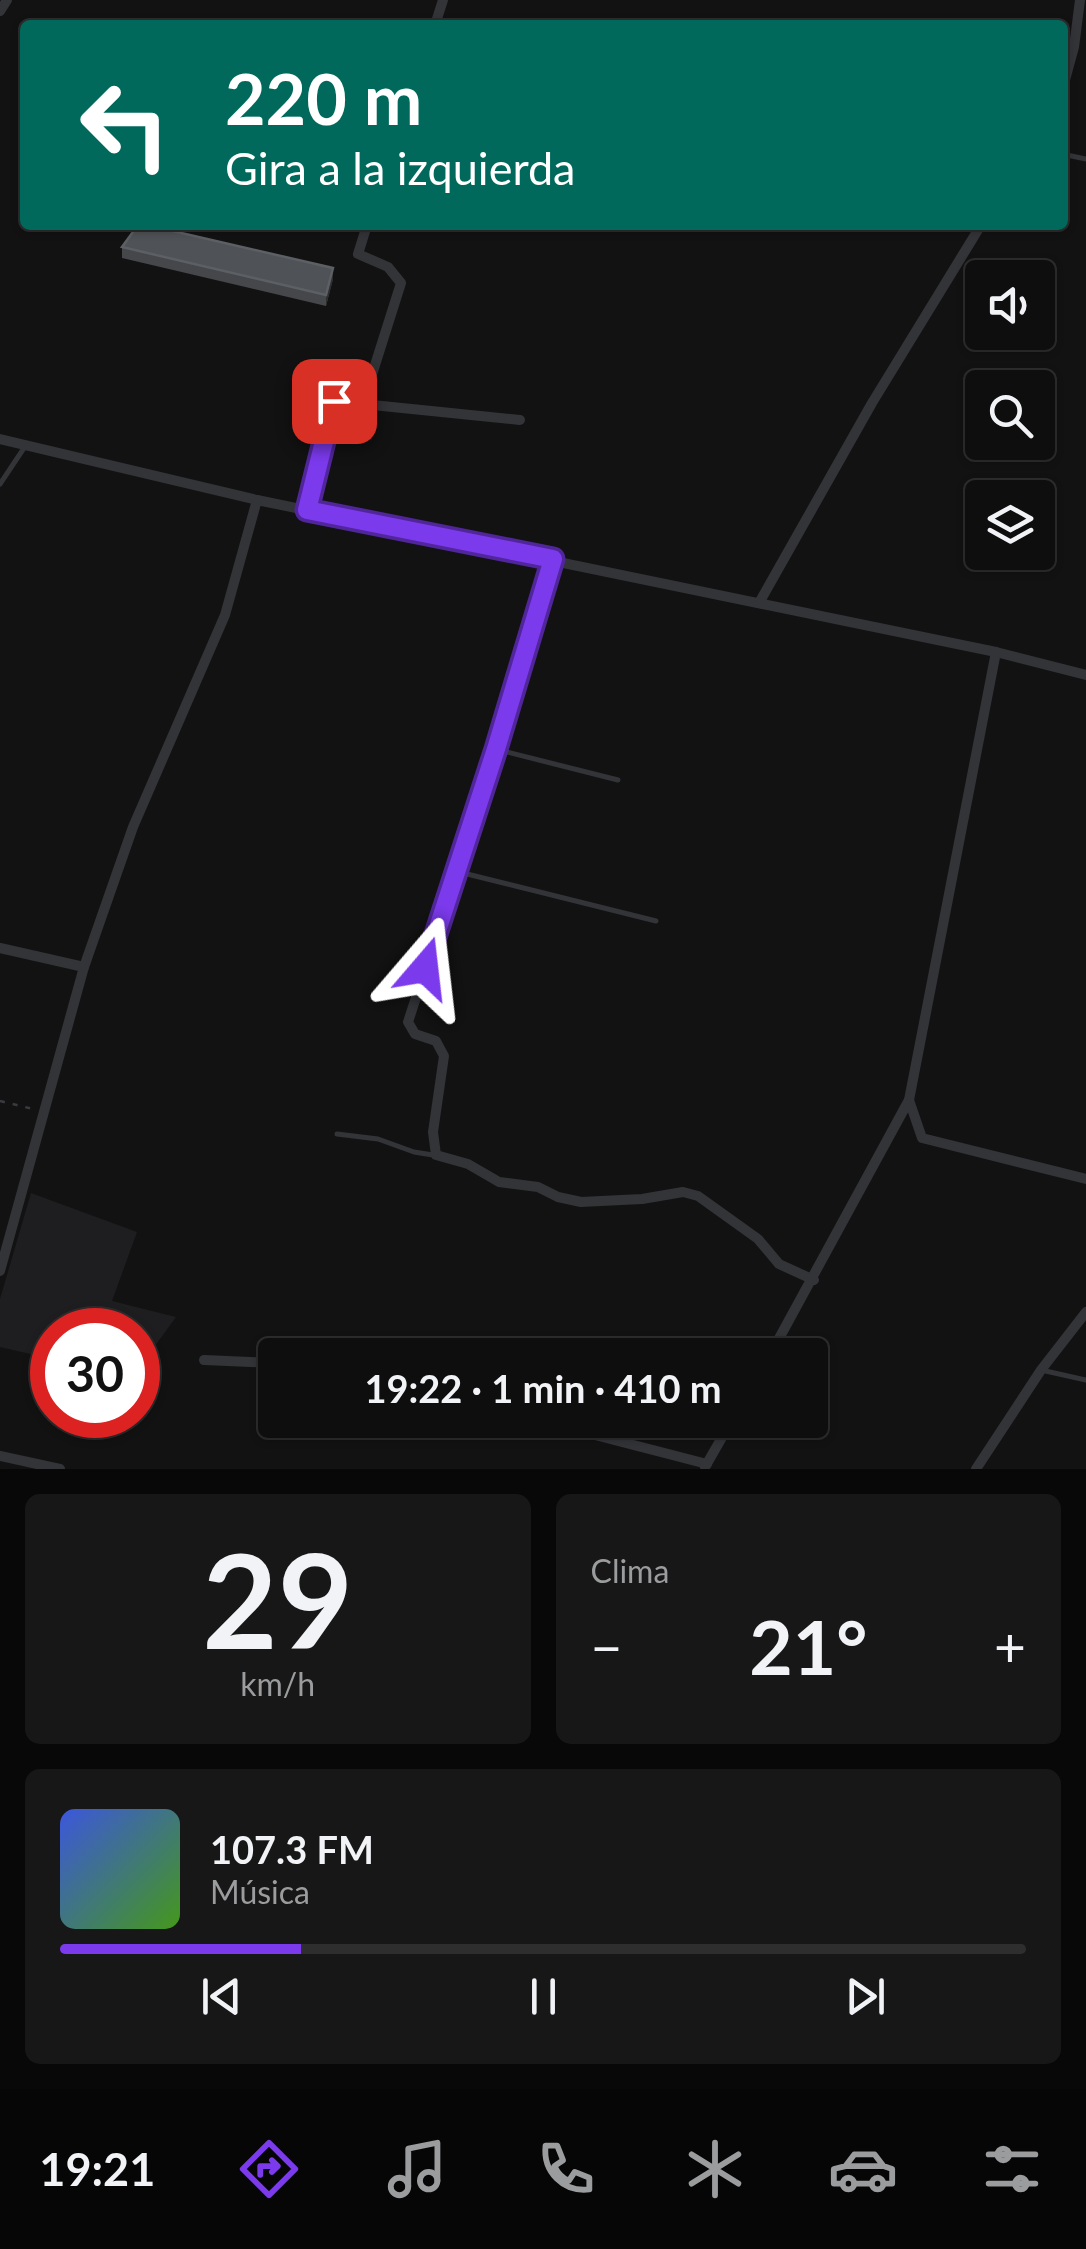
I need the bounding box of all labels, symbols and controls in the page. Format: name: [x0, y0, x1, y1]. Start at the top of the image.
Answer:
text: 220 m: [225, 56, 422, 140]
icon: left: [60, 60, 190, 190]
text: Gira a la izquierda: [225, 141, 575, 195]
map controls: [965, 260, 1055, 570]
button: sound: [965, 260, 1055, 350]
pin: [292, 359, 377, 444]
button: search: [965, 370, 1055, 460]
icon: arrive: [307, 374, 362, 429]
button: layers: [965, 480, 1055, 570]
position arrow: [373, 916, 477, 1020]
speed limit sign: 30: [30, 1308, 160, 1438]
text: 19:22 · 1 min · 410 m: [364, 1365, 722, 1411]
text: 29: [202, 1521, 353, 1677]
text: Clima: [591, 1551, 669, 1590]
text: 21°: [749, 1601, 867, 1691]
text: −: [591, 1613, 622, 1679]
text: +: [994, 1613, 1026, 1679]
text: km/h: [240, 1664, 315, 1703]
text: 107.3 FM: [210, 1826, 374, 1872]
text: Música: [210, 1872, 310, 1911]
icon: previous: [194, 1969, 249, 2024]
icon: pause: [516, 1969, 571, 2024]
icon: next: [838, 1969, 893, 2024]
icon: directions: [234, 2134, 304, 2204]
icon: music: [382, 2134, 452, 2204]
icon: phone: [531, 2134, 601, 2204]
icon: climate: [680, 2134, 750, 2204]
icon: car: [828, 2134, 898, 2204]
icon: filters: [977, 2134, 1047, 2204]
text: 19:21: [39, 2142, 155, 2196]

